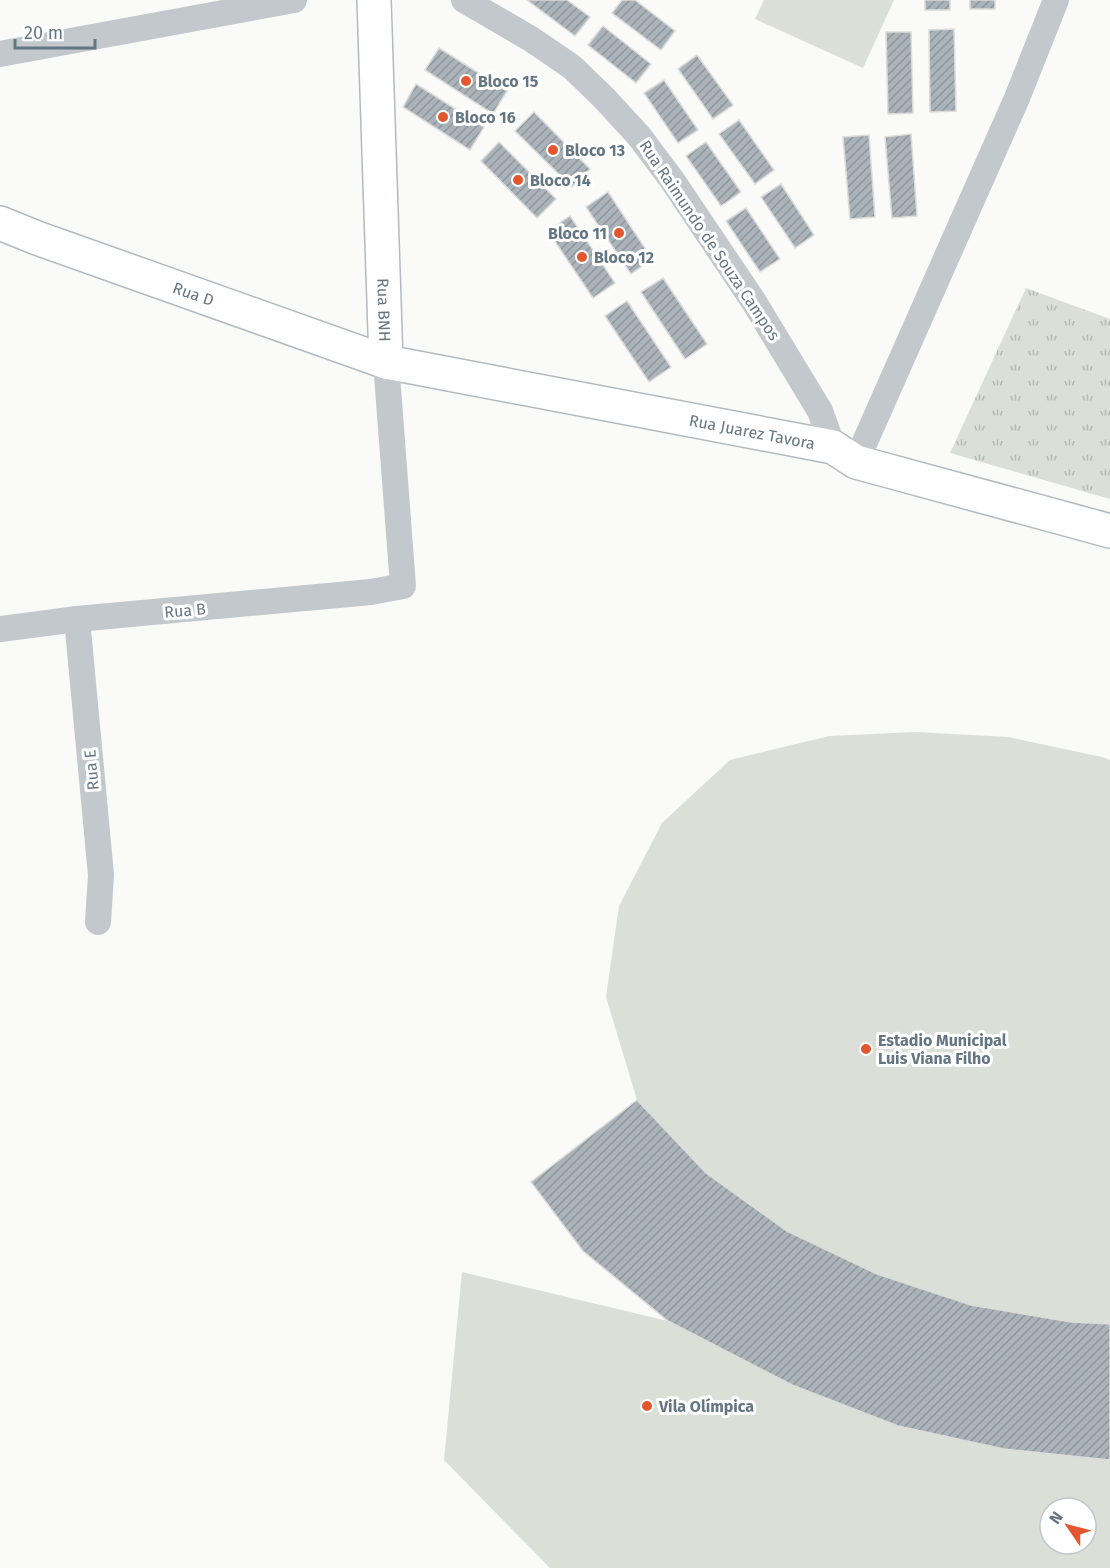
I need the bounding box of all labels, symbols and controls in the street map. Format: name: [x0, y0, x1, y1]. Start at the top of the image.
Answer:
scale bar: [15, 12, 94, 50]
text: 20 m: [24, 22, 63, 44]
place label: Bloco 15: [478, 72, 539, 91]
marker: Bloco 15: [459, 74, 473, 88]
place label: Bloco 16: [455, 108, 516, 127]
marker: Bloco 16: [436, 110, 450, 124]
street label: Rua Raimundo de Souza Campos: [635, 137, 784, 344]
place label: Bloco 13: [565, 141, 625, 160]
marker: Bloco 13: [546, 143, 560, 157]
place label: Bloco 14: [530, 171, 591, 190]
marker: Bloco 14: [511, 173, 525, 187]
place label: Bloco 11: [548, 224, 607, 243]
marker: Bloco 11: [612, 226, 626, 240]
place label: Bloco 12: [594, 248, 654, 267]
marker: Bloco 12: [575, 250, 589, 264]
street label: Rua D: [170, 278, 216, 310]
street label: Rua BNH: [373, 278, 394, 342]
street label: Rua Juarez Tavora: [687, 411, 817, 453]
street label: Rua B: [163, 599, 207, 622]
street label: Rua E: [80, 749, 103, 791]
place label: Estadio Municipal Luis Viana Filho: [878, 1031, 1007, 1068]
marker: Estadio Municipal Luis Viana Filho: [859, 1042, 873, 1056]
place label: Vila Olímpica: [658, 1397, 754, 1416]
marker: Vila Olímpica: [640, 1399, 654, 1413]
north arrow: [1038, 1496, 1098, 1556]
text: N: [1045, 1508, 1067, 1527]

